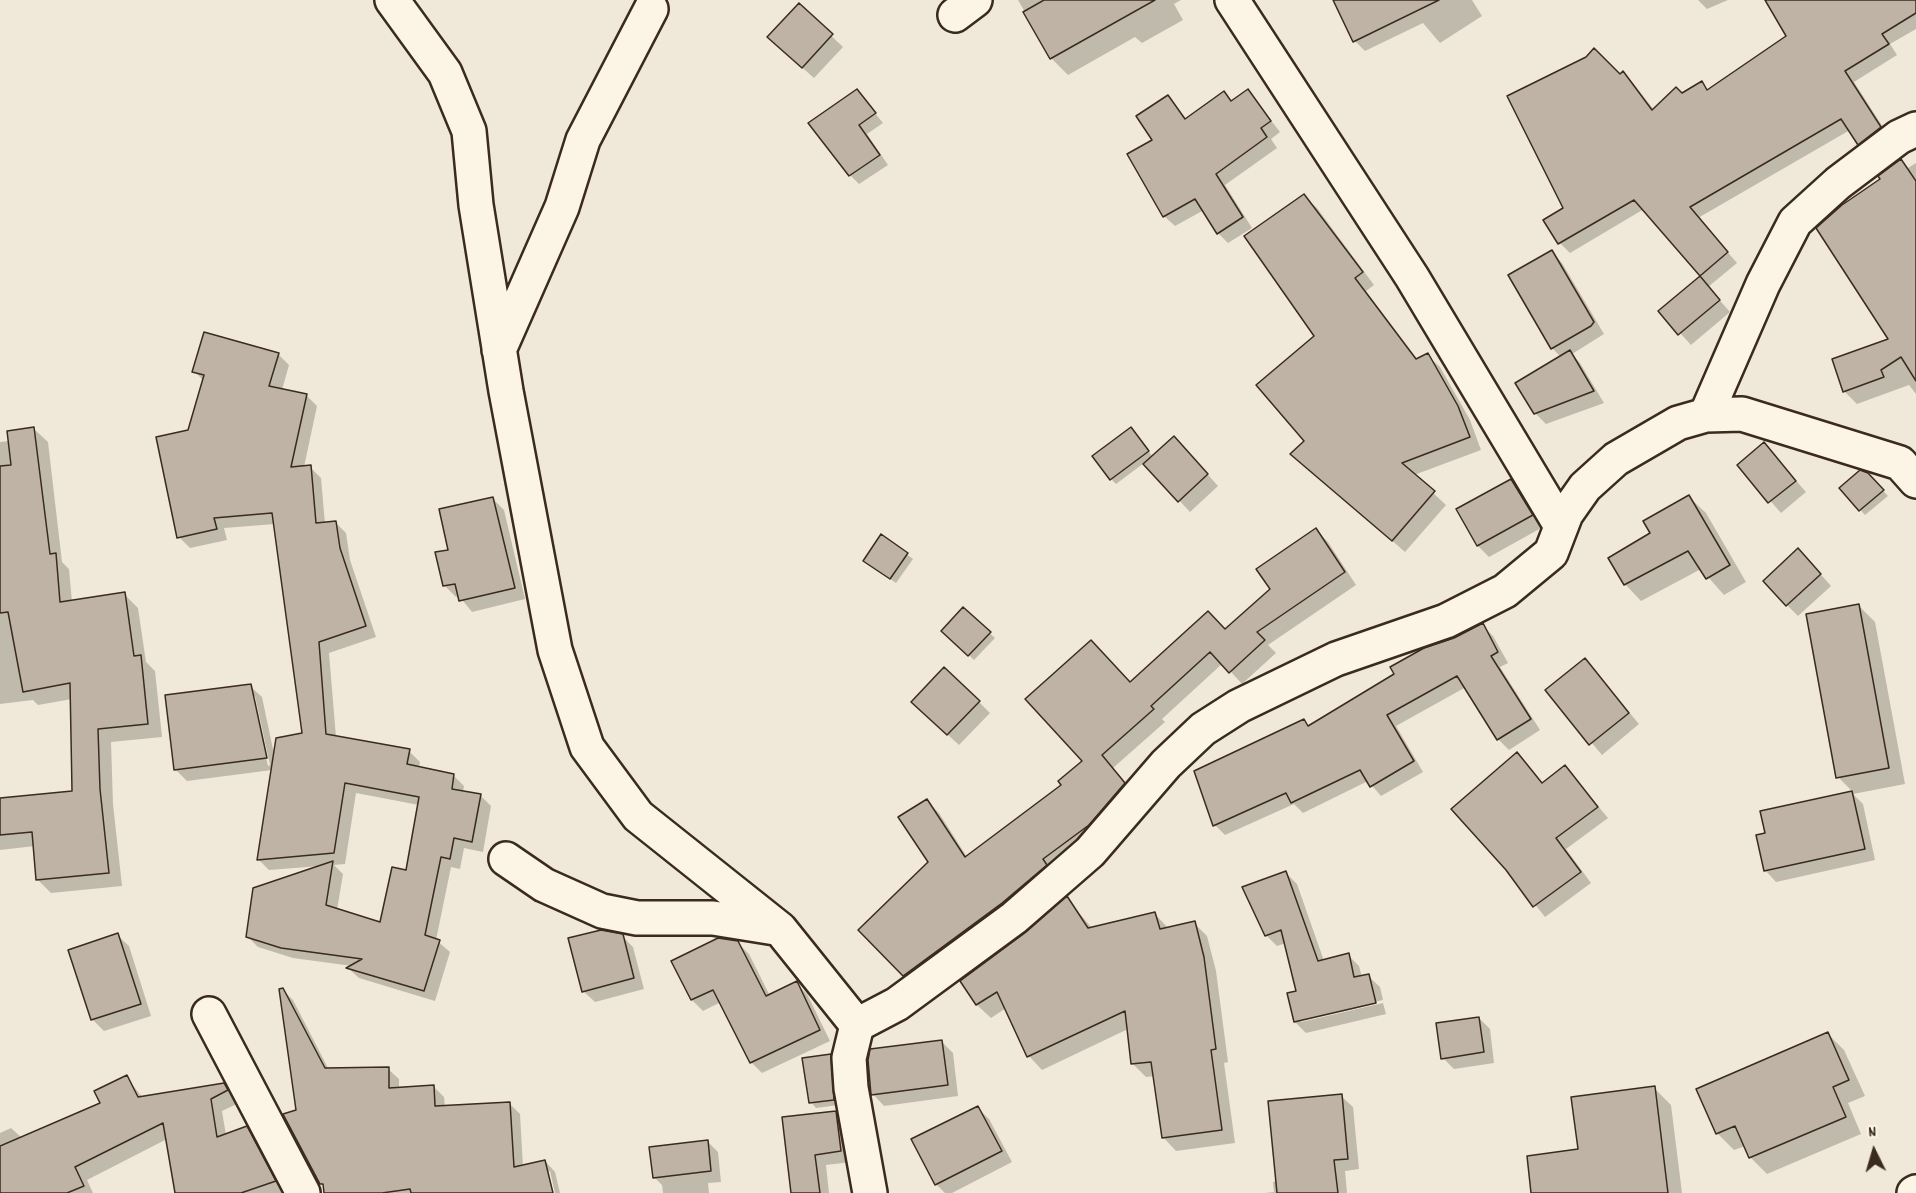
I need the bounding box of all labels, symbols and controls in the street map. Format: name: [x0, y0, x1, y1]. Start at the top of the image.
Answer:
north arrow: [1844, 1121, 1904, 1181]
text: N: [1867, 1121, 1877, 1144]

